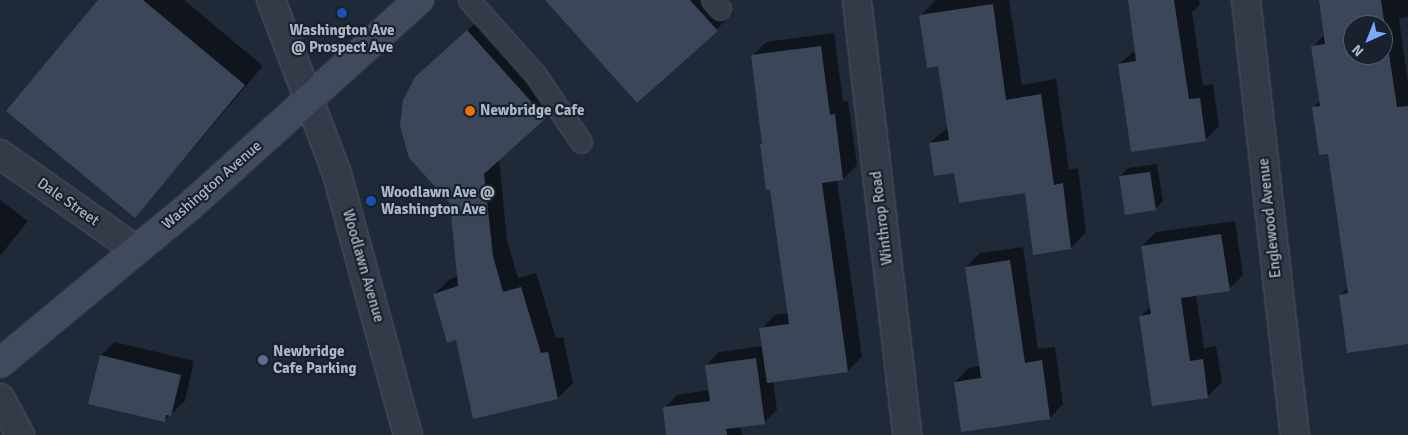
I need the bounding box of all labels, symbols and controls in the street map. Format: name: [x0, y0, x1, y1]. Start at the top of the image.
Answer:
marker: Washington Ave @ Prospect Ave: [336, 7, 348, 19]
north arrow: [1343, 15, 1393, 65]
place label: Washington Ave @ Prospect Ave: [290, 21, 394, 56]
text: N: [1349, 41, 1367, 60]
place label: Newbridge Cafe: [480, 102, 584, 120]
marker: Newbridge Cafe: [464, 105, 476, 117]
street label: Washington Avenue: [159, 137, 265, 233]
street label: Englewood Avenue: [1255, 157, 1285, 279]
street label: Winthrop Road: [867, 170, 897, 266]
street label: Dale Street: [34, 174, 102, 230]
place label: Woodlawn Ave @ Washington Ave: [381, 183, 495, 218]
marker: Woodlawn Ave @ Washington Ave: [365, 195, 377, 207]
street label: Woodlawn Avenue: [338, 207, 388, 325]
place label: Newbridge Cafe Parking: [273, 342, 357, 377]
marker: Newbridge Cafe Parking: [257, 354, 269, 366]

